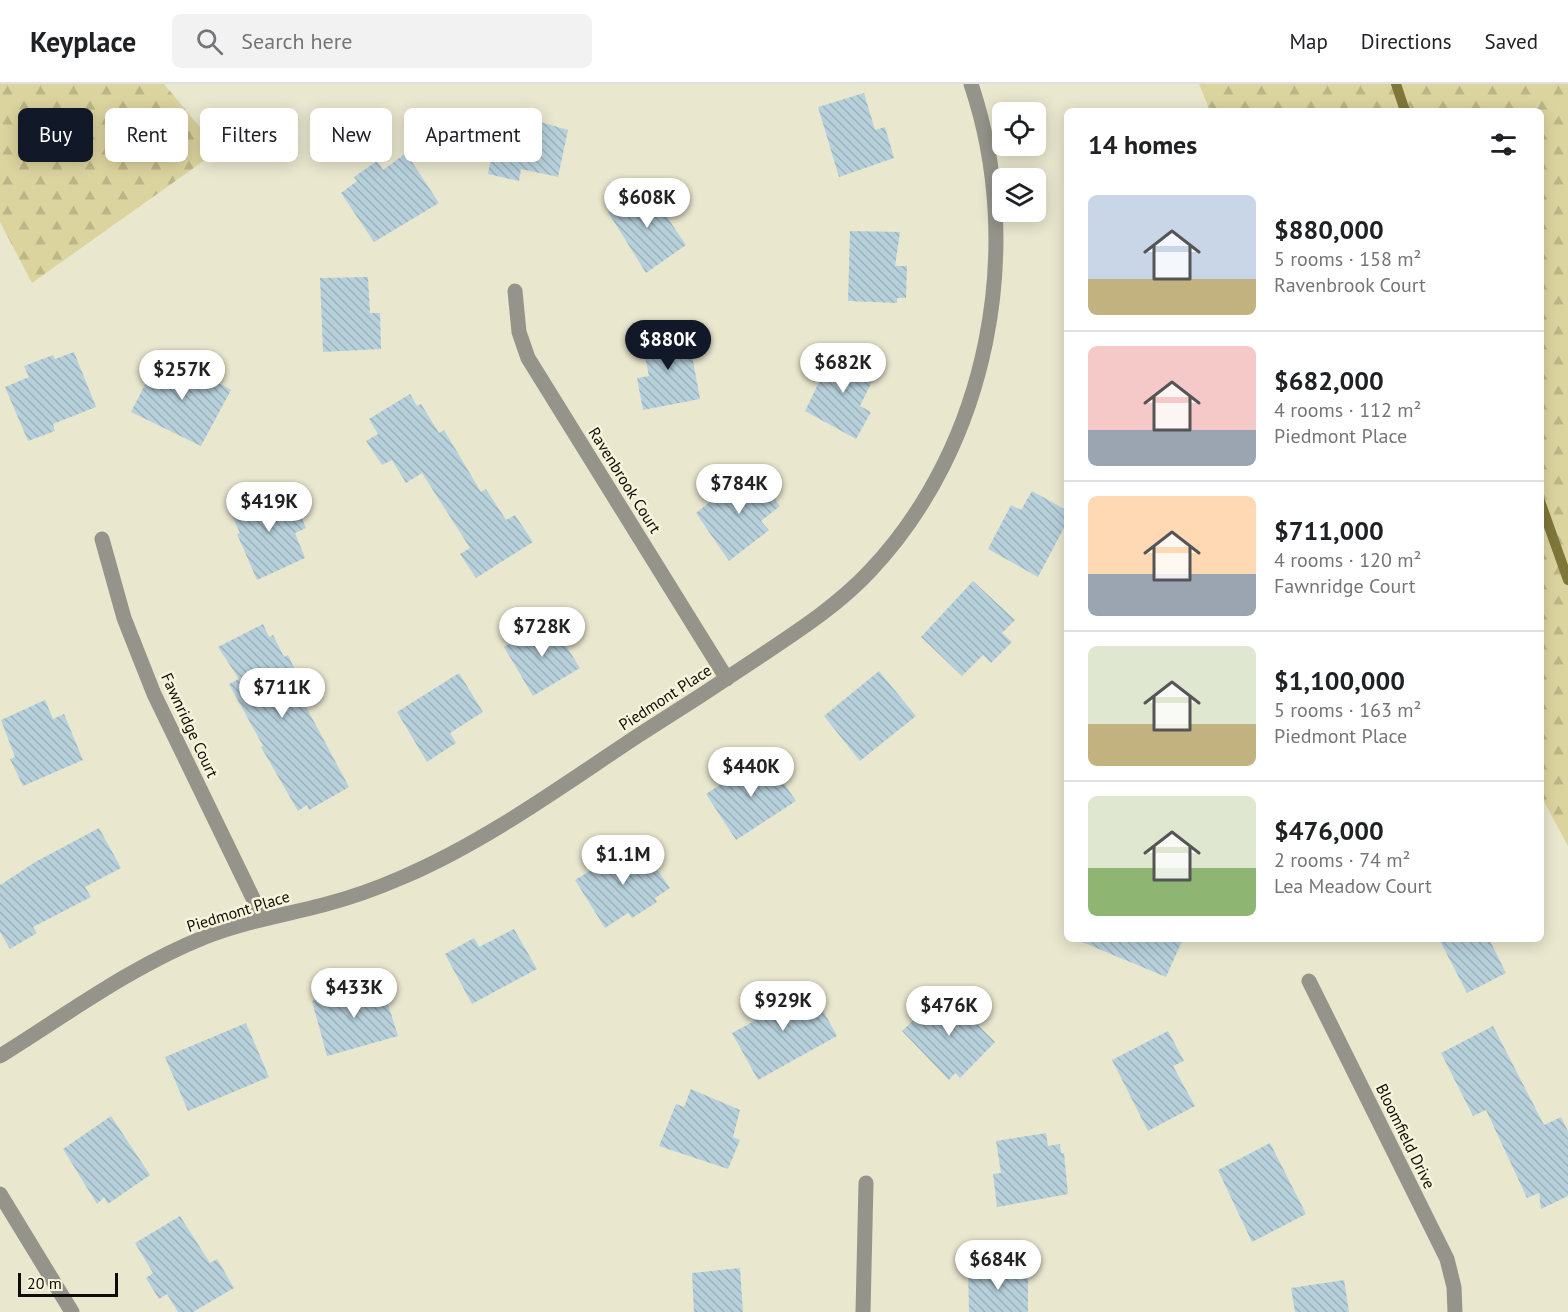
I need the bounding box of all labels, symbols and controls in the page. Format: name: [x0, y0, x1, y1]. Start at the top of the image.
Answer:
search box: [172, 14, 592, 68]
text: Keyplace: [30, 23, 136, 60]
icon: search: [193, 25, 226, 58]
text: Search here: [241, 27, 352, 55]
text: Map: [1289, 28, 1328, 55]
text: Directions: [1361, 28, 1452, 55]
text: Saved: [1485, 28, 1538, 55]
map controls: [992, 102, 1046, 222]
button: locate: [992, 102, 1046, 156]
chip: Buy: [18, 108, 93, 162]
chip: Rent: [105, 108, 188, 162]
chip: Filters: [200, 108, 298, 162]
chip: New: [310, 108, 392, 162]
chip: Apartment: [404, 108, 542, 162]
text: 14 homes: [1088, 128, 1197, 161]
icon: filters: [1487, 128, 1520, 161]
button: layers: [992, 168, 1046, 222]
pin: $608K: [605, 178, 689, 229]
text: $608K: [618, 184, 676, 210]
text: $880,000: [1274, 213, 1384, 246]
icon: home: [1136, 219, 1208, 291]
text: 5 rooms · 158 m²: [1274, 246, 1421, 272]
text: Ravenbrook Court: [1274, 272, 1426, 298]
pin: $880K: [626, 320, 710, 371]
text: $880K: [639, 326, 697, 352]
pin: $682K: [801, 343, 885, 394]
text: $682K: [814, 349, 872, 375]
pin: $257K: [140, 350, 224, 401]
text: $257K: [153, 356, 211, 382]
text: $682,000: [1274, 364, 1384, 397]
icon: home: [1136, 370, 1208, 442]
text: 4 rooms · 112 m²: [1274, 397, 1421, 423]
street label: Ravenbrook Court: [584, 423, 666, 537]
text: Piedmont Place: [1274, 423, 1407, 449]
pin: $784K: [697, 464, 781, 515]
text: $784K: [710, 470, 768, 496]
pin: $419K: [227, 482, 311, 533]
text: $419K: [240, 488, 298, 514]
text: $711,000: [1274, 514, 1384, 547]
icon: home: [1136, 520, 1208, 592]
text: 4 rooms · 120 m²: [1274, 547, 1421, 573]
text: Fawnridge Court: [1274, 573, 1415, 599]
pin: $728K: [500, 607, 584, 658]
text: $728K: [513, 613, 571, 639]
street label: Piedmont Place: [615, 660, 715, 734]
text: $1,100,000: [1274, 664, 1405, 697]
pin: $711K: [240, 668, 324, 719]
street label: Fawnridge Court: [157, 669, 223, 781]
icon: home: [1136, 670, 1208, 742]
text: $711K: [253, 674, 311, 700]
text: 5 rooms · 163 m²: [1274, 697, 1421, 723]
text: Piedmont Place: [1274, 723, 1407, 749]
pin: $440K: [709, 747, 793, 798]
text: $440K: [722, 753, 780, 779]
text: $476,000: [1274, 814, 1384, 847]
icon: home: [1136, 820, 1208, 892]
pin: $1.1M: [581, 835, 665, 886]
text: $1.1M: [596, 841, 650, 867]
text: 2 rooms · 74 m²: [1274, 847, 1410, 873]
text: Lea Meadow Court: [1274, 873, 1432, 899]
street label: Piedmont Place: [184, 886, 292, 936]
pin: $433K: [312, 968, 396, 1019]
text: $433K: [325, 974, 383, 1000]
pin: $929K: [741, 981, 825, 1032]
pin: $476K: [907, 986, 991, 1037]
text: $929K: [754, 987, 812, 1013]
text: $476K: [920, 992, 978, 1018]
street label: Bloomfield Drive: [1372, 1080, 1440, 1192]
pin: $684K: [956, 1240, 1040, 1291]
text: $684K: [969, 1246, 1027, 1272]
scale bar: [18, 1270, 118, 1298]
text: 20 m: [27, 1273, 62, 1293]

